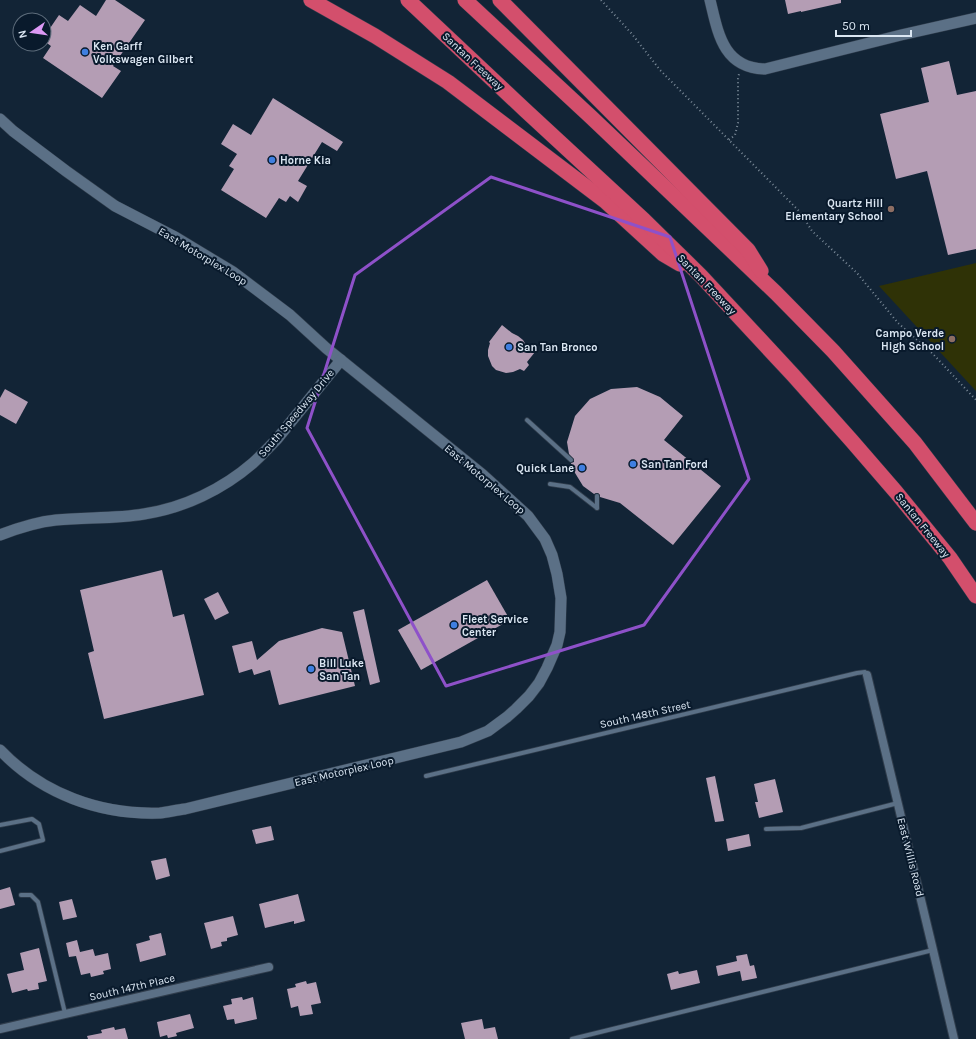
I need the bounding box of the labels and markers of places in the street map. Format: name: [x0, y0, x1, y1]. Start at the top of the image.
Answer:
place label: Ken Garff Volkswagen Gilbert: [93, 40, 194, 66]
marker: Ken Garff Volkswagen Gilbert: [80, 47, 90, 57]
place label: Horne Kia: [280, 154, 331, 167]
marker: Horne Kia: [267, 155, 277, 165]
place label: Quartz Hill Elementary School: [785, 197, 883, 223]
marker: Quartz Hill Elementary School: [886, 204, 896, 214]
place label: Campo Verde High School: [876, 327, 944, 353]
marker: Campo Verde High School: [947, 334, 957, 344]
place label: San Tan Bronco: [517, 341, 598, 354]
marker: San Tan Bronco: [504, 342, 514, 352]
place label: San Tan Ford: [641, 458, 708, 471]
marker: San Tan Ford: [628, 459, 638, 469]
place label: Quick Lane: [516, 462, 574, 475]
marker: Quick Lane: [577, 463, 587, 473]
place label: Fleet Service Center: [462, 613, 528, 639]
marker: Fleet Service Center: [449, 620, 459, 630]
place label: Bill Luke San Tan: [319, 657, 364, 683]
marker: Bill Luke San Tan: [306, 664, 316, 674]

